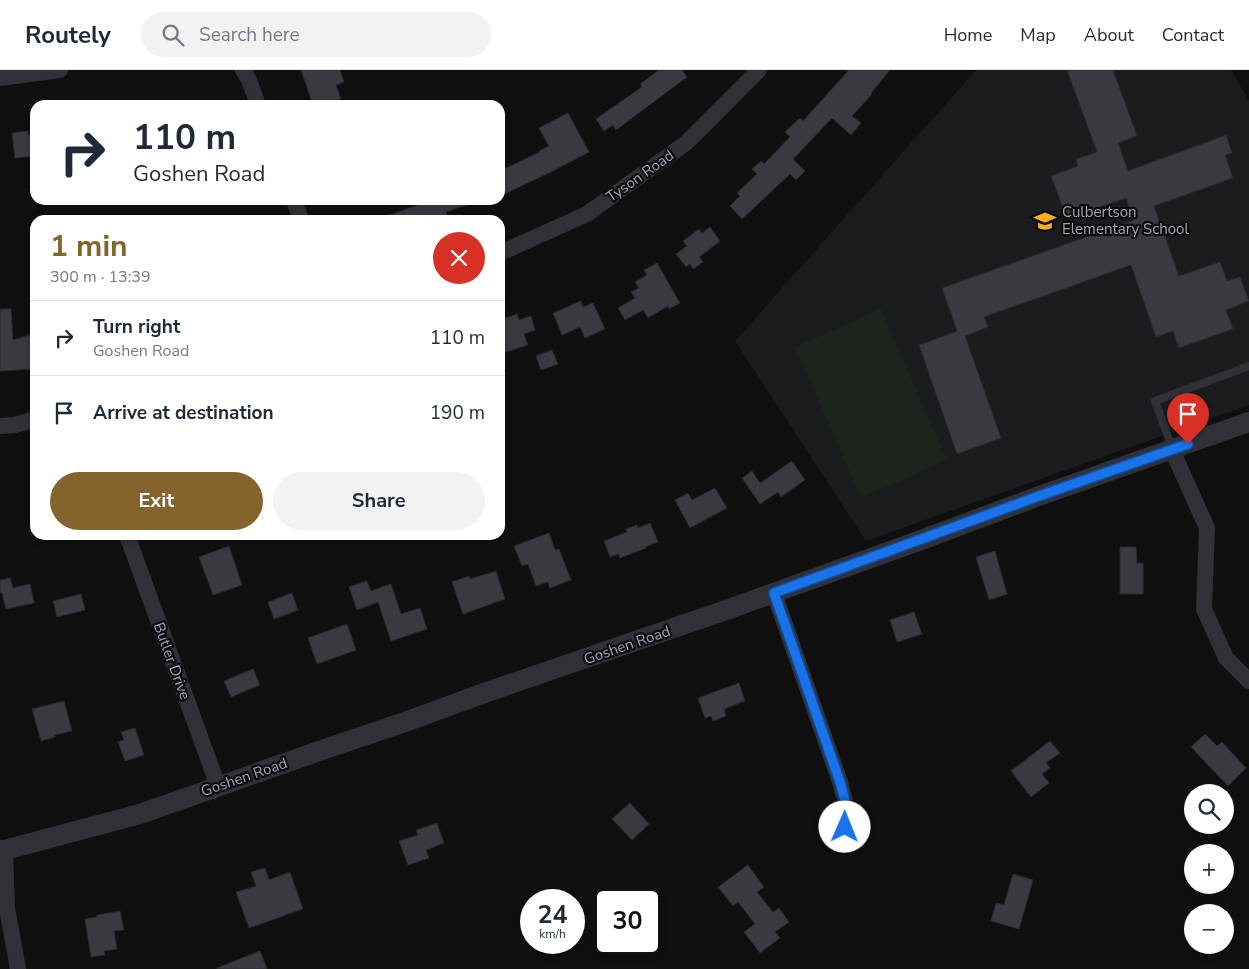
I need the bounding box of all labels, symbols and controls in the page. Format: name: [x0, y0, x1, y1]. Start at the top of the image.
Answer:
search box: [141, 12, 491, 57]
text: Routely: [25, 19, 111, 51]
icon: search: [159, 21, 187, 49]
text: Search here: [199, 22, 300, 48]
text: Home: [944, 23, 992, 47]
text: Map: [1020, 23, 1056, 47]
text: About: [1084, 23, 1134, 47]
text: Contact: [1162, 23, 1224, 47]
text: 110 m: [133, 114, 236, 161]
icon: right: [50, 120, 115, 185]
street label: Tyson Road: [602, 145, 678, 207]
text: Goshen Road: [133, 159, 265, 189]
place label: Culbertson Elementary School: [1062, 202, 1189, 239]
school or university icon: Culbertson Elementary School: [1032, 208, 1058, 234]
text: 1 min: [50, 226, 128, 267]
button: close: [433, 232, 485, 284]
text: 300 m · 13:39: [50, 266, 151, 288]
text: Turn right: [93, 314, 180, 340]
icon: right: [50, 324, 78, 352]
text: 110 m: [430, 325, 485, 351]
text: Goshen Road: [93, 340, 189, 362]
pin: [1167, 393, 1209, 444]
icon: arrive: [50, 399, 78, 427]
text: Arrive at destination: [93, 400, 274, 426]
text: 190 m: [430, 400, 485, 426]
icon: arrive: [1174, 400, 1202, 428]
button: Exit: [50, 472, 263, 530]
button: Share: [273, 472, 485, 530]
street label: Butler Drive: [149, 620, 195, 702]
street label: Goshen Road: [581, 621, 673, 669]
street label: Goshen Road: [198, 753, 290, 801]
map controls: [1184, 784, 1234, 954]
button: search: [1184, 784, 1234, 834]
position arrow: [818, 800, 870, 852]
button: +: [1184, 844, 1234, 894]
speed limit sign: 30: [595, 889, 660, 954]
text: 24: [537, 898, 568, 932]
button: −: [1184, 904, 1234, 954]
text: km/h: [539, 926, 566, 942]

